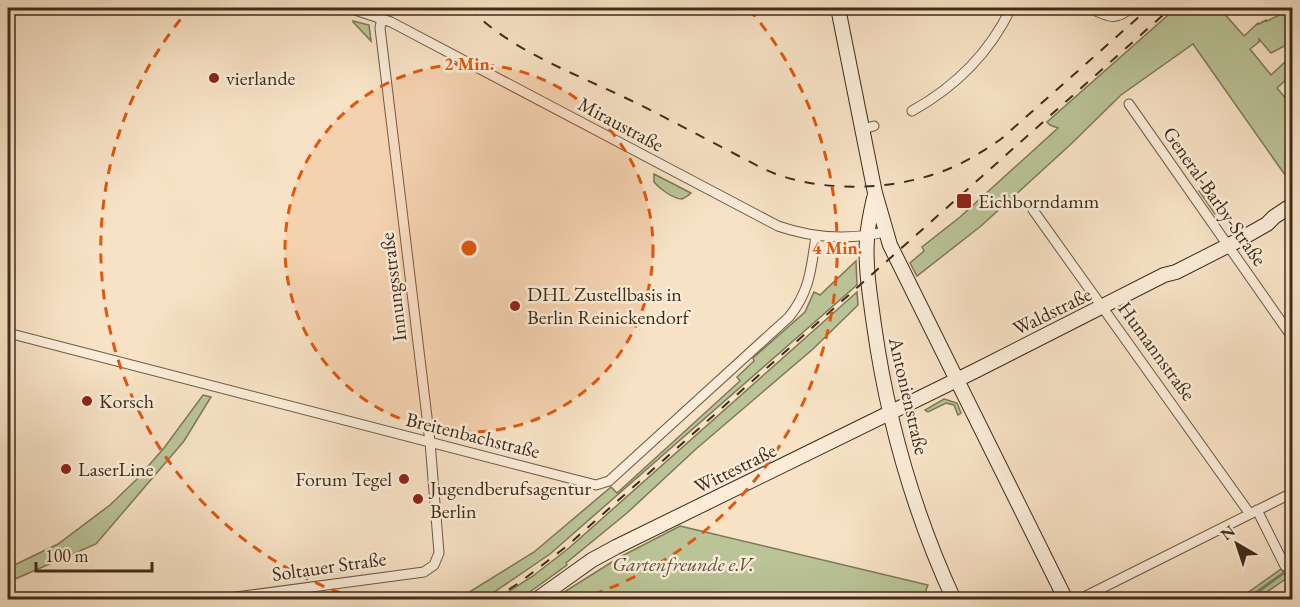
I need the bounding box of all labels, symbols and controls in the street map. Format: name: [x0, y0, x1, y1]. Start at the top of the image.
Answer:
text: 2 Min.: [444, 52, 494, 75]
place label: vierlande: [226, 65, 296, 91]
marker: vierlande: [207, 71, 221, 85]
street label: Miraustraße: [574, 91, 669, 157]
street label: General-Barby-Straße: [1157, 121, 1273, 271]
place label: Eichborndamm: [978, 188, 1100, 214]
marker: Eichborndamm: [955, 192, 973, 210]
street label: Innungsstraße: [373, 231, 413, 343]
text: 4 Min.: [812, 236, 862, 259]
centre of rings: [459, 238, 479, 258]
place label: DHL Zustellbasis in Berlin Reinickendorf: [527, 281, 691, 330]
street label: Waldstraße: [1008, 281, 1096, 341]
street label: Humannstraße: [1112, 296, 1202, 406]
marker: DHL Zustellbasis in Berlin Reinickendorf: [508, 299, 522, 313]
street label: Antonienstraße: [883, 334, 935, 457]
place label: Korsch: [99, 388, 154, 414]
marker: Korsch: [80, 394, 94, 408]
street label: Breitenbachstraße: [403, 406, 543, 464]
street label: Wittestraße: [690, 437, 781, 499]
place label: LaserLine: [78, 456, 154, 482]
marker: LaserLine: [59, 462, 73, 476]
place label: Forum Tegel: [295, 466, 392, 492]
marker: Forum Tegel: [397, 472, 411, 486]
place label: Jugendberufsagentur Berlin: [428, 475, 592, 524]
marker: Jugendberufsagentur Berlin: [411, 492, 425, 506]
north arrow: [1207, 514, 1267, 574]
text: N: [1216, 520, 1240, 545]
scale bar: [36, 535, 152, 573]
text: 100 m: [45, 544, 89, 567]
street label: Soltauer Straße: [270, 545, 388, 587]
park label: Gartenfreunde e.V.: [612, 551, 755, 577]

